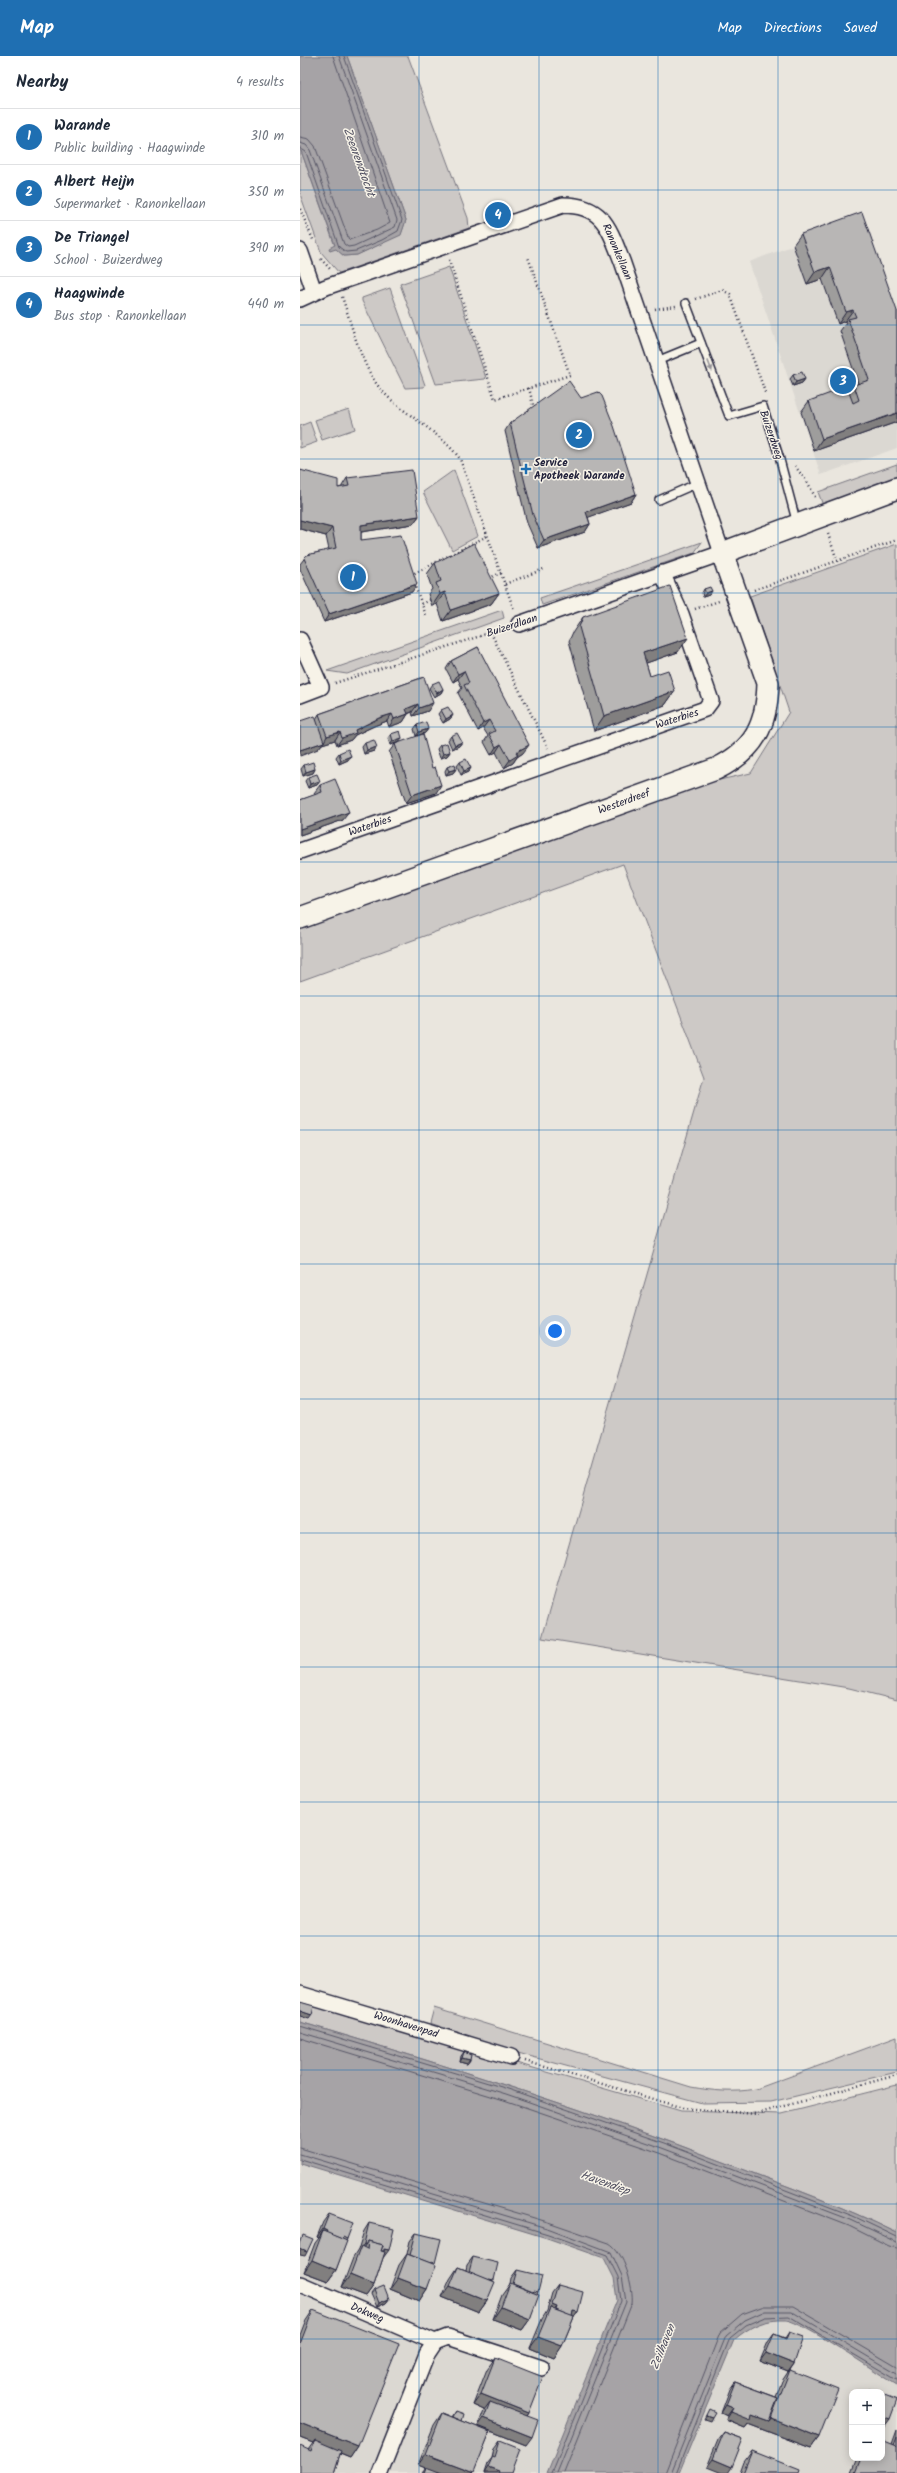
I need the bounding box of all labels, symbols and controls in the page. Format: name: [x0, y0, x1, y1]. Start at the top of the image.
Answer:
text: Map: [20, 13, 54, 43]
text: Map: [717, 17, 742, 39]
text: Directions: [764, 17, 822, 39]
text: Saved: [844, 17, 877, 39]
text: Nearby: [16, 69, 68, 96]
text: 4 results: [236, 72, 284, 93]
text: Warande: [54, 114, 110, 138]
water label: Zeearendtocht: [338, 125, 381, 201]
text: 1: [27, 126, 31, 147]
text: 310 m: [250, 126, 284, 147]
text: Public building · Haagwinde: [54, 138, 205, 159]
text: Albert Heijn: [54, 170, 134, 194]
text: 2: [25, 182, 33, 203]
text: 350 m: [248, 182, 284, 203]
text: Supermarket · Ranonkellaan: [54, 194, 206, 215]
pin: 4: [485, 200, 511, 230]
street label: Ranonkellaan: [597, 221, 637, 283]
text: De Triangel: [54, 226, 129, 250]
text: 3: [25, 238, 33, 259]
text: 390 m: [248, 238, 284, 259]
text: School · Buizerdweg: [54, 250, 163, 271]
text: Haagwinde: [54, 282, 125, 306]
text: 4: [25, 294, 33, 315]
text: 440 m: [248, 294, 284, 315]
text: Bus stop · Ranonkellaan: [54, 306, 186, 327]
one-way arrow: [707, 360, 713, 372]
pin: 3: [830, 366, 856, 396]
street label: Buizerdweg: [754, 408, 788, 462]
pin: 2: [566, 420, 592, 450]
place label: Service Apotheek Warande: [534, 454, 625, 485]
marker: Service Apotheek Warande: [521, 464, 531, 474]
pin: 1: [340, 562, 366, 592]
street label: Buizerdlaan: [484, 609, 540, 643]
street label: Waterbies: [653, 703, 701, 734]
street label: Westerdreef: [595, 784, 654, 820]
street label: Waterbies: [346, 810, 394, 842]
your location: [545, 1321, 565, 1341]
street label: Woonhavenpad: [371, 2007, 441, 2044]
water label: Havendiep: [578, 2165, 633, 2201]
street label: Dokweg: [347, 2298, 387, 2328]
water label: Zeilhaven: [645, 2320, 681, 2373]
map controls: [849, 2389, 885, 2461]
button: +: [849, 2389, 885, 2425]
button: −: [849, 2425, 885, 2461]

